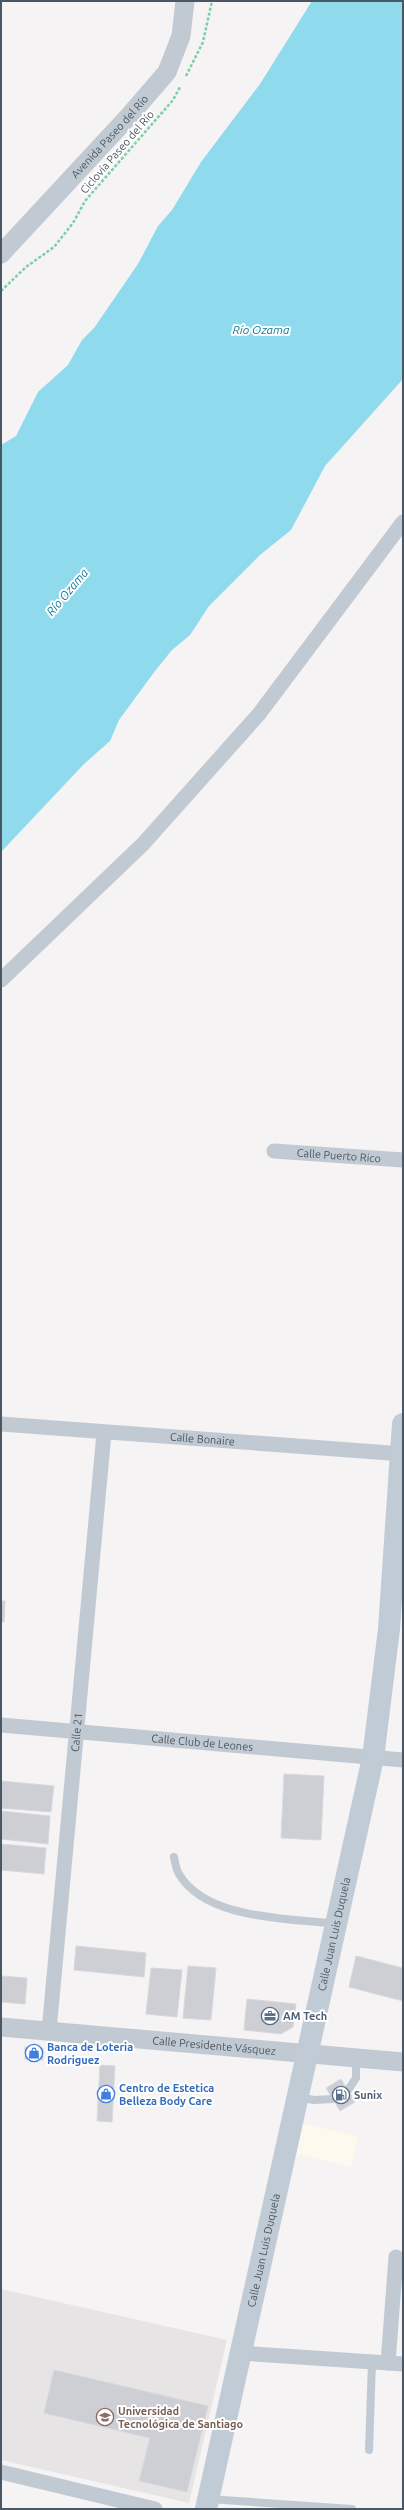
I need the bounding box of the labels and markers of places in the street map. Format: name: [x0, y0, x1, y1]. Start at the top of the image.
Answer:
office icon: AM Tech: [260, 2006, 280, 2026]
place label: AM Tech: [283, 2010, 327, 2022]
place label: Banca de Loteria Rodriguez: [47, 2041, 133, 2066]
shop icon: Banca de Loteria Rodriguez: [24, 2043, 44, 2063]
place label: Centro de Estetica Belleza Body Care: [119, 2082, 214, 2107]
shop icon: Centro de Estetica Belleza Body Care: [96, 2084, 116, 2104]
fuel station icon: Sunix: [331, 2085, 351, 2105]
place label: Sunix: [354, 2089, 382, 2101]
place label: Universidad Tecnológica de Santiago: [118, 2405, 243, 2430]
school or university icon: Universidad Tecnológica de Santiago: [95, 2407, 115, 2427]

